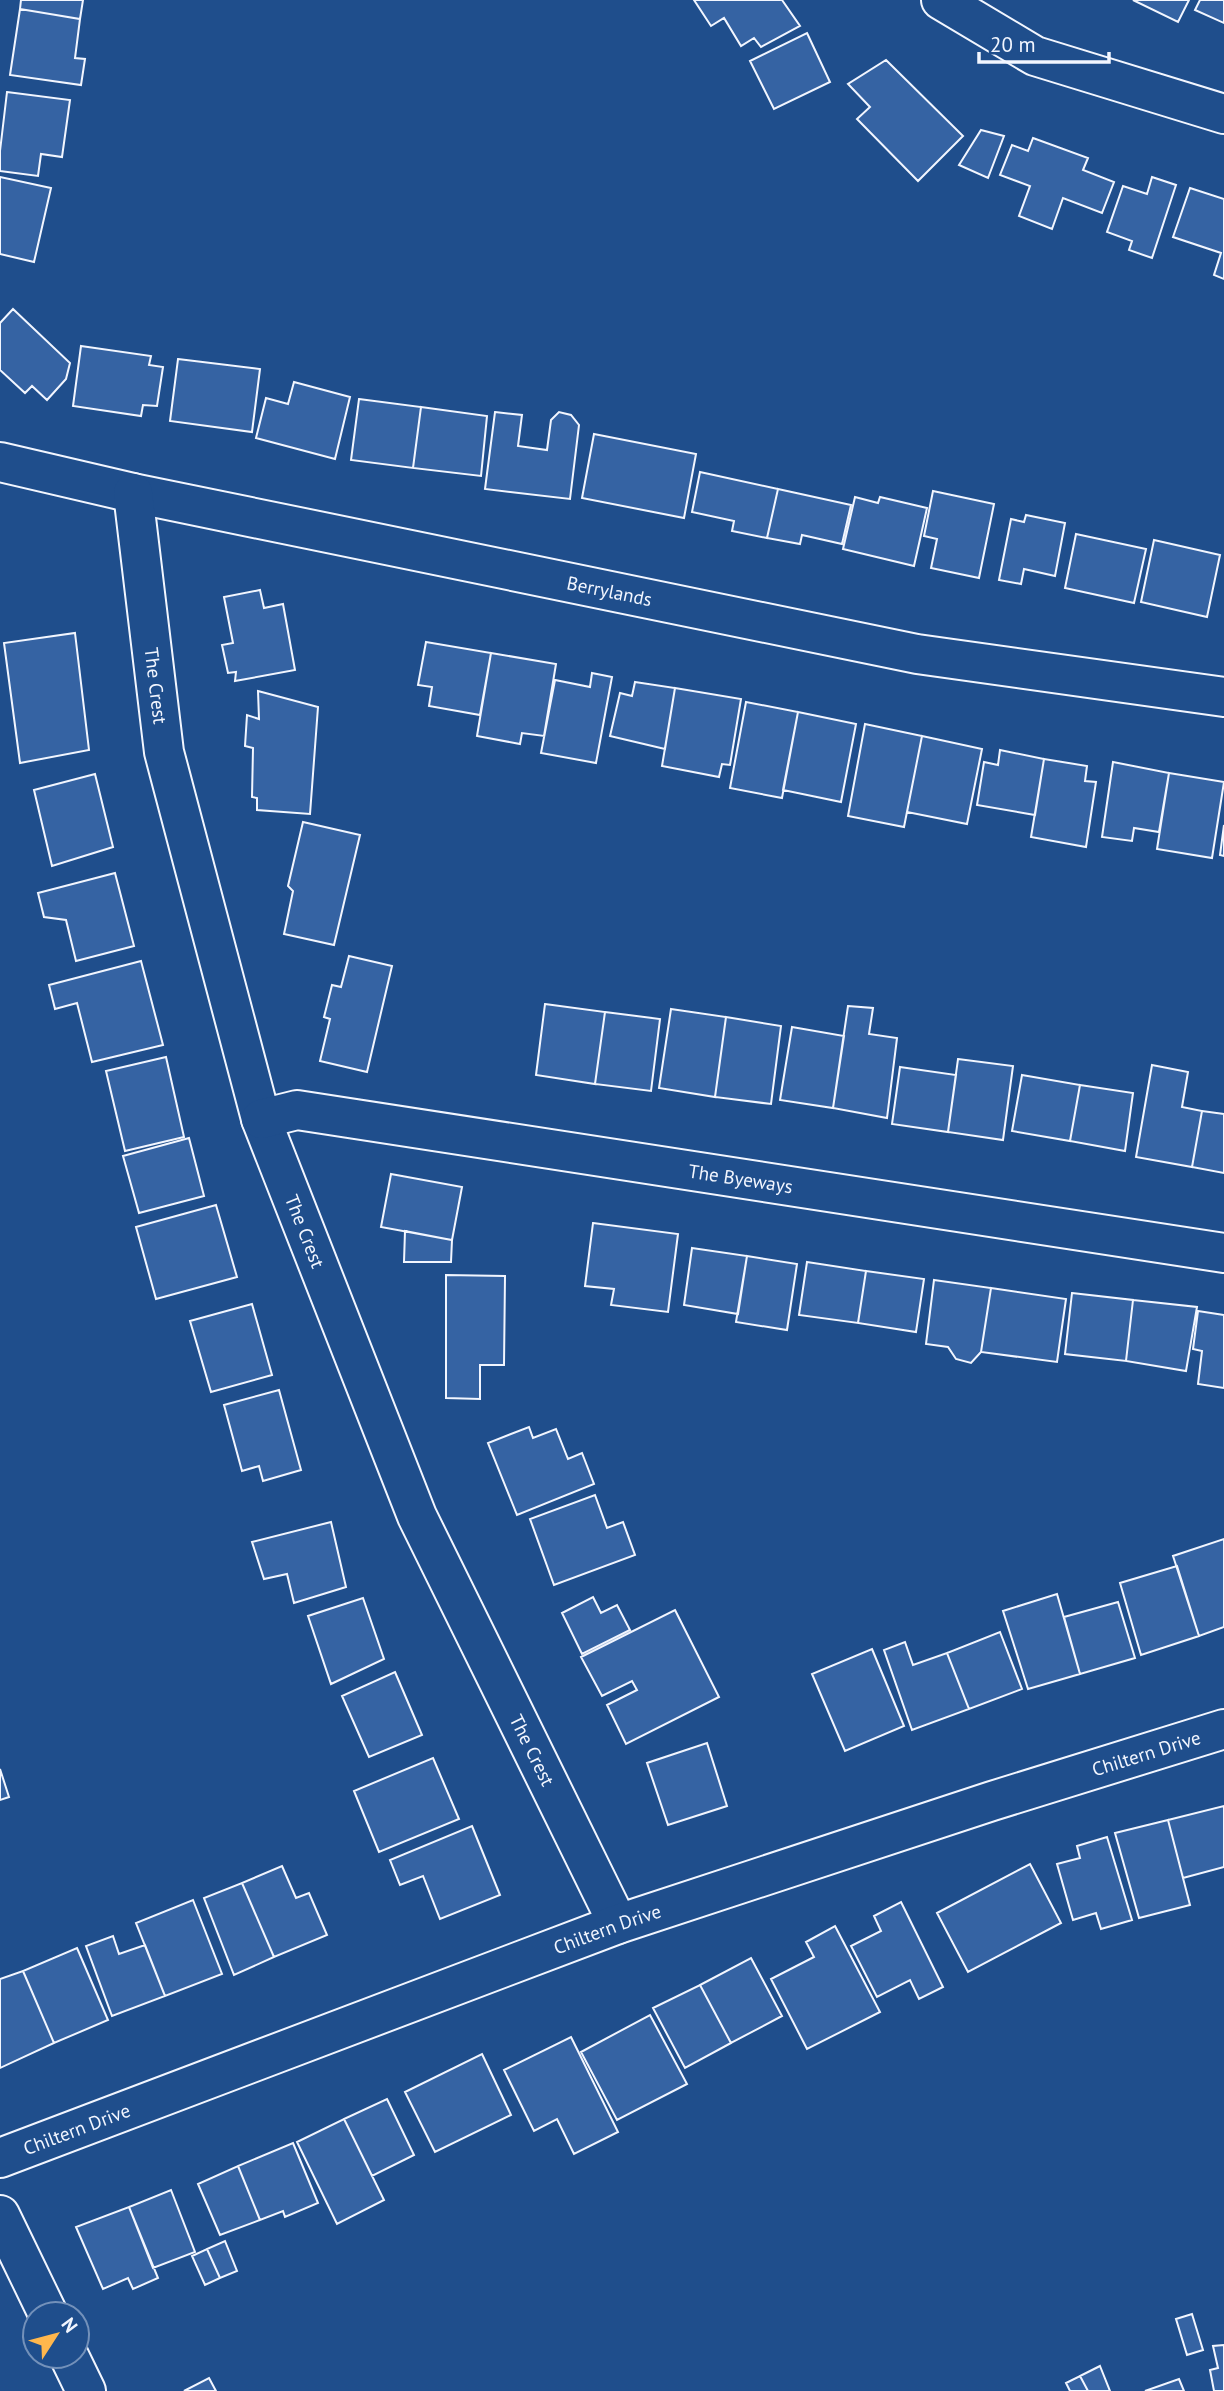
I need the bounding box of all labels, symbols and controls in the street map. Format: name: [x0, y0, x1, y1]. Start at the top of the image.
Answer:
scale bar: [979, 21, 1108, 65]
text: 20 m: [990, 31, 1036, 58]
street label: Berrylands: [565, 570, 654, 611]
street label: The Crest: [140, 646, 173, 726]
street label: The Byeways: [687, 1159, 794, 1198]
street label: The Crest: [280, 1191, 330, 1272]
street label: The Crest: [505, 1710, 560, 1790]
street label: Chiltern Drive: [1089, 1725, 1203, 1781]
street label: Chiltern Drive: [550, 1899, 664, 1959]
street label: Chiltern Drive: [20, 2098, 133, 2160]
north arrow: [21, 2300, 91, 2370]
text: N: [56, 2313, 83, 2337]

